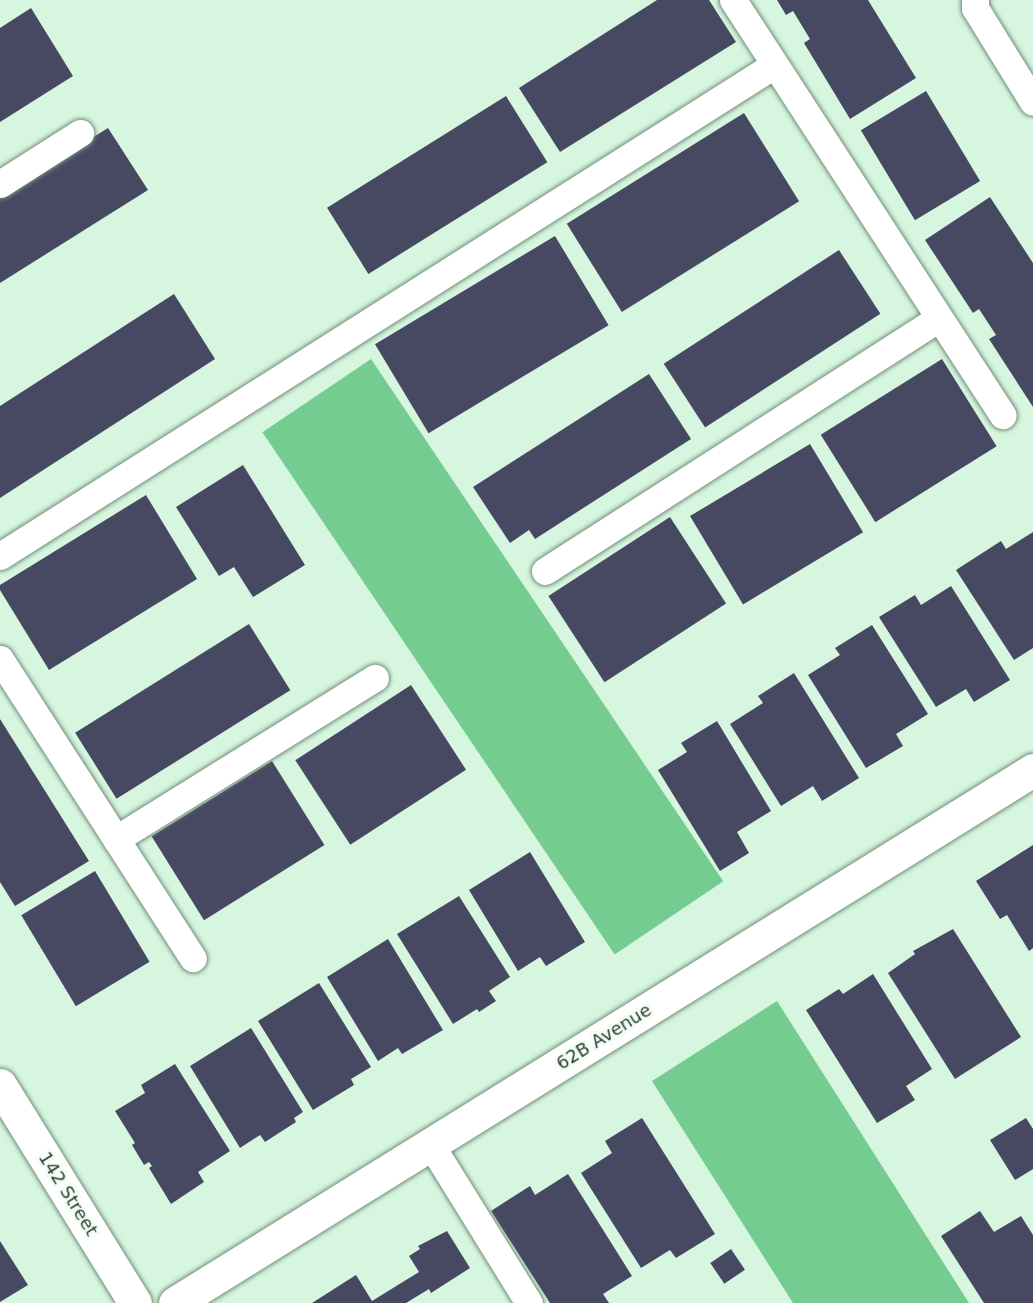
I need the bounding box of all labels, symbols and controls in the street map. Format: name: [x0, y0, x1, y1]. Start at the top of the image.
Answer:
street label: 62B Avenue: [553, 999, 655, 1075]
street label: 142 Street: [34, 1148, 102, 1240]

